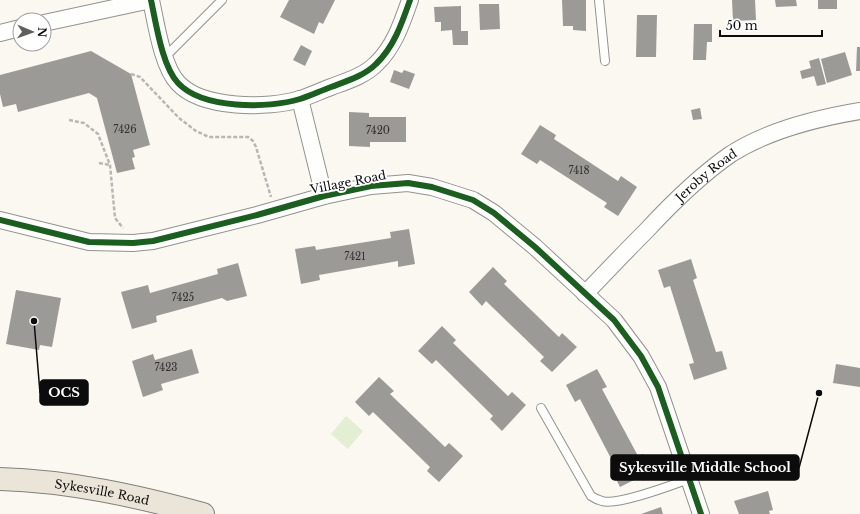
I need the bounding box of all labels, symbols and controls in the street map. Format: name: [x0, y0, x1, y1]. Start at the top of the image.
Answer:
north arrow: [12, 12, 52, 52]
scale bar: [720, 12, 822, 38]
text: 50 m: [726, 18, 758, 33]
text: N: [35, 27, 49, 38]
house number: 7426: [113, 123, 137, 136]
house number: 7420: [366, 124, 390, 137]
street label: Jeroby Road: [670, 145, 739, 206]
house number: 7418: [568, 164, 590, 177]
street label: Village Road: [308, 167, 387, 197]
house number: 7421: [344, 250, 366, 263]
house number: 7425: [172, 291, 195, 304]
house number: 7423: [155, 361, 178, 374]
callout: OCS: [40, 380, 88, 405]
text: OCS: [48, 384, 80, 401]
callout: Sykesville Middle School: [611, 455, 799, 480]
text: Sykesville Middle School: [619, 459, 791, 476]
street label: Sykesville Road: [54, 476, 151, 508]

